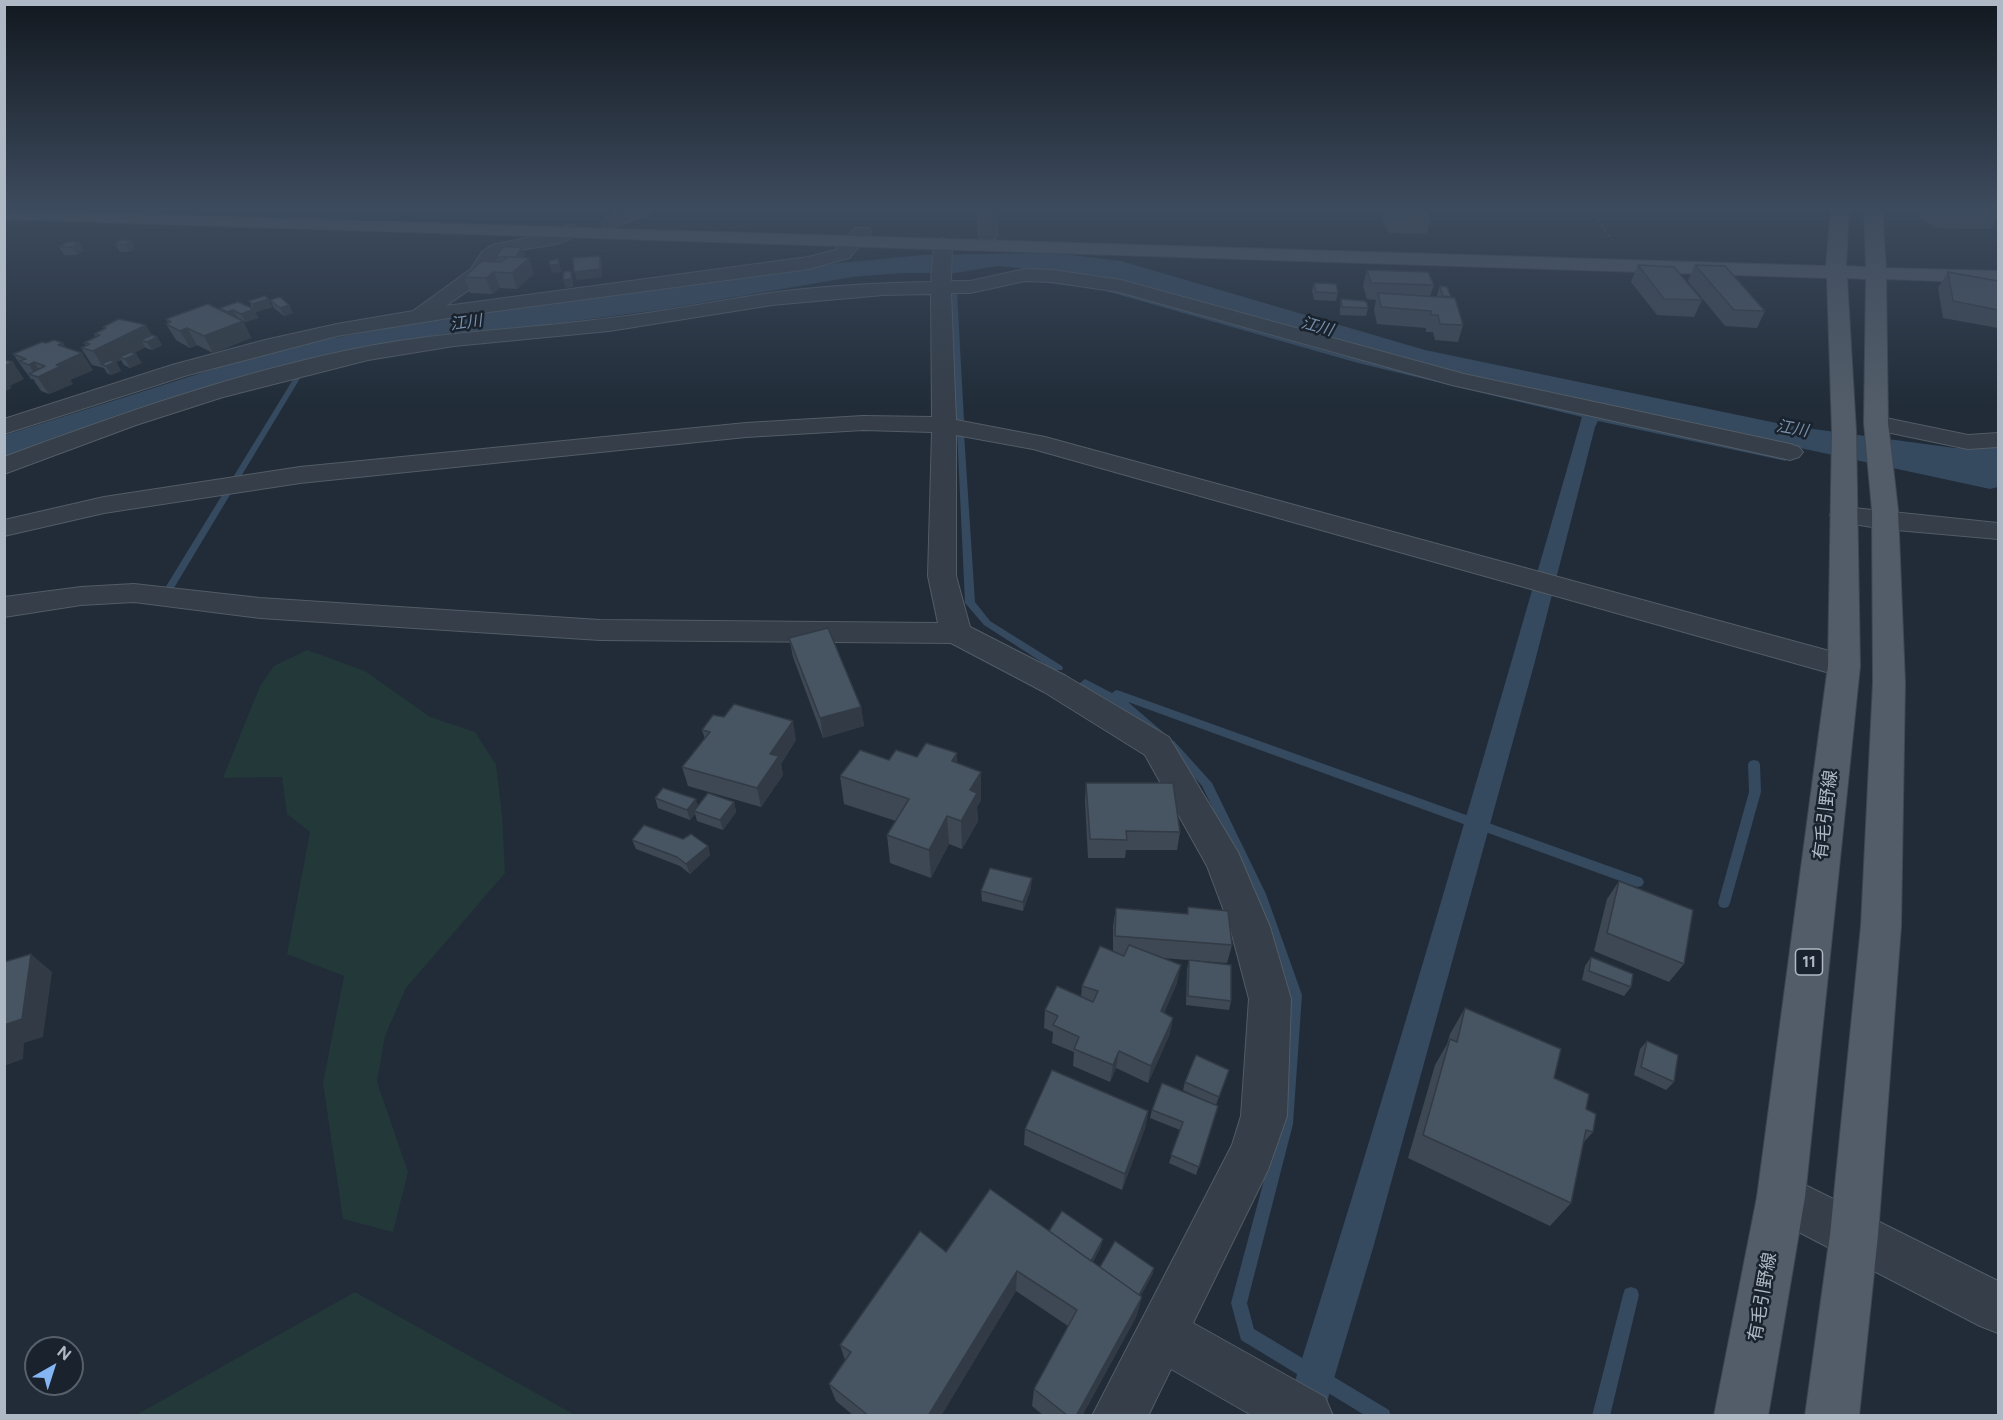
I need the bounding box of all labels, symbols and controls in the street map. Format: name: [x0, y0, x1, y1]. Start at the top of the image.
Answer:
water label: 江川: [449, 311, 483, 335]
water label: 江川: [1299, 314, 1335, 340]
water label: 江川: [1775, 417, 1809, 441]
street label: 有毛引野線: [1810, 769, 1842, 861]
road number: 11: [1796, 949, 1822, 975]
street label: 有毛引野線: [1745, 1251, 1781, 1343]
north arrow: [24, 1336, 84, 1396]
text: N: [54, 1342, 75, 1364]

